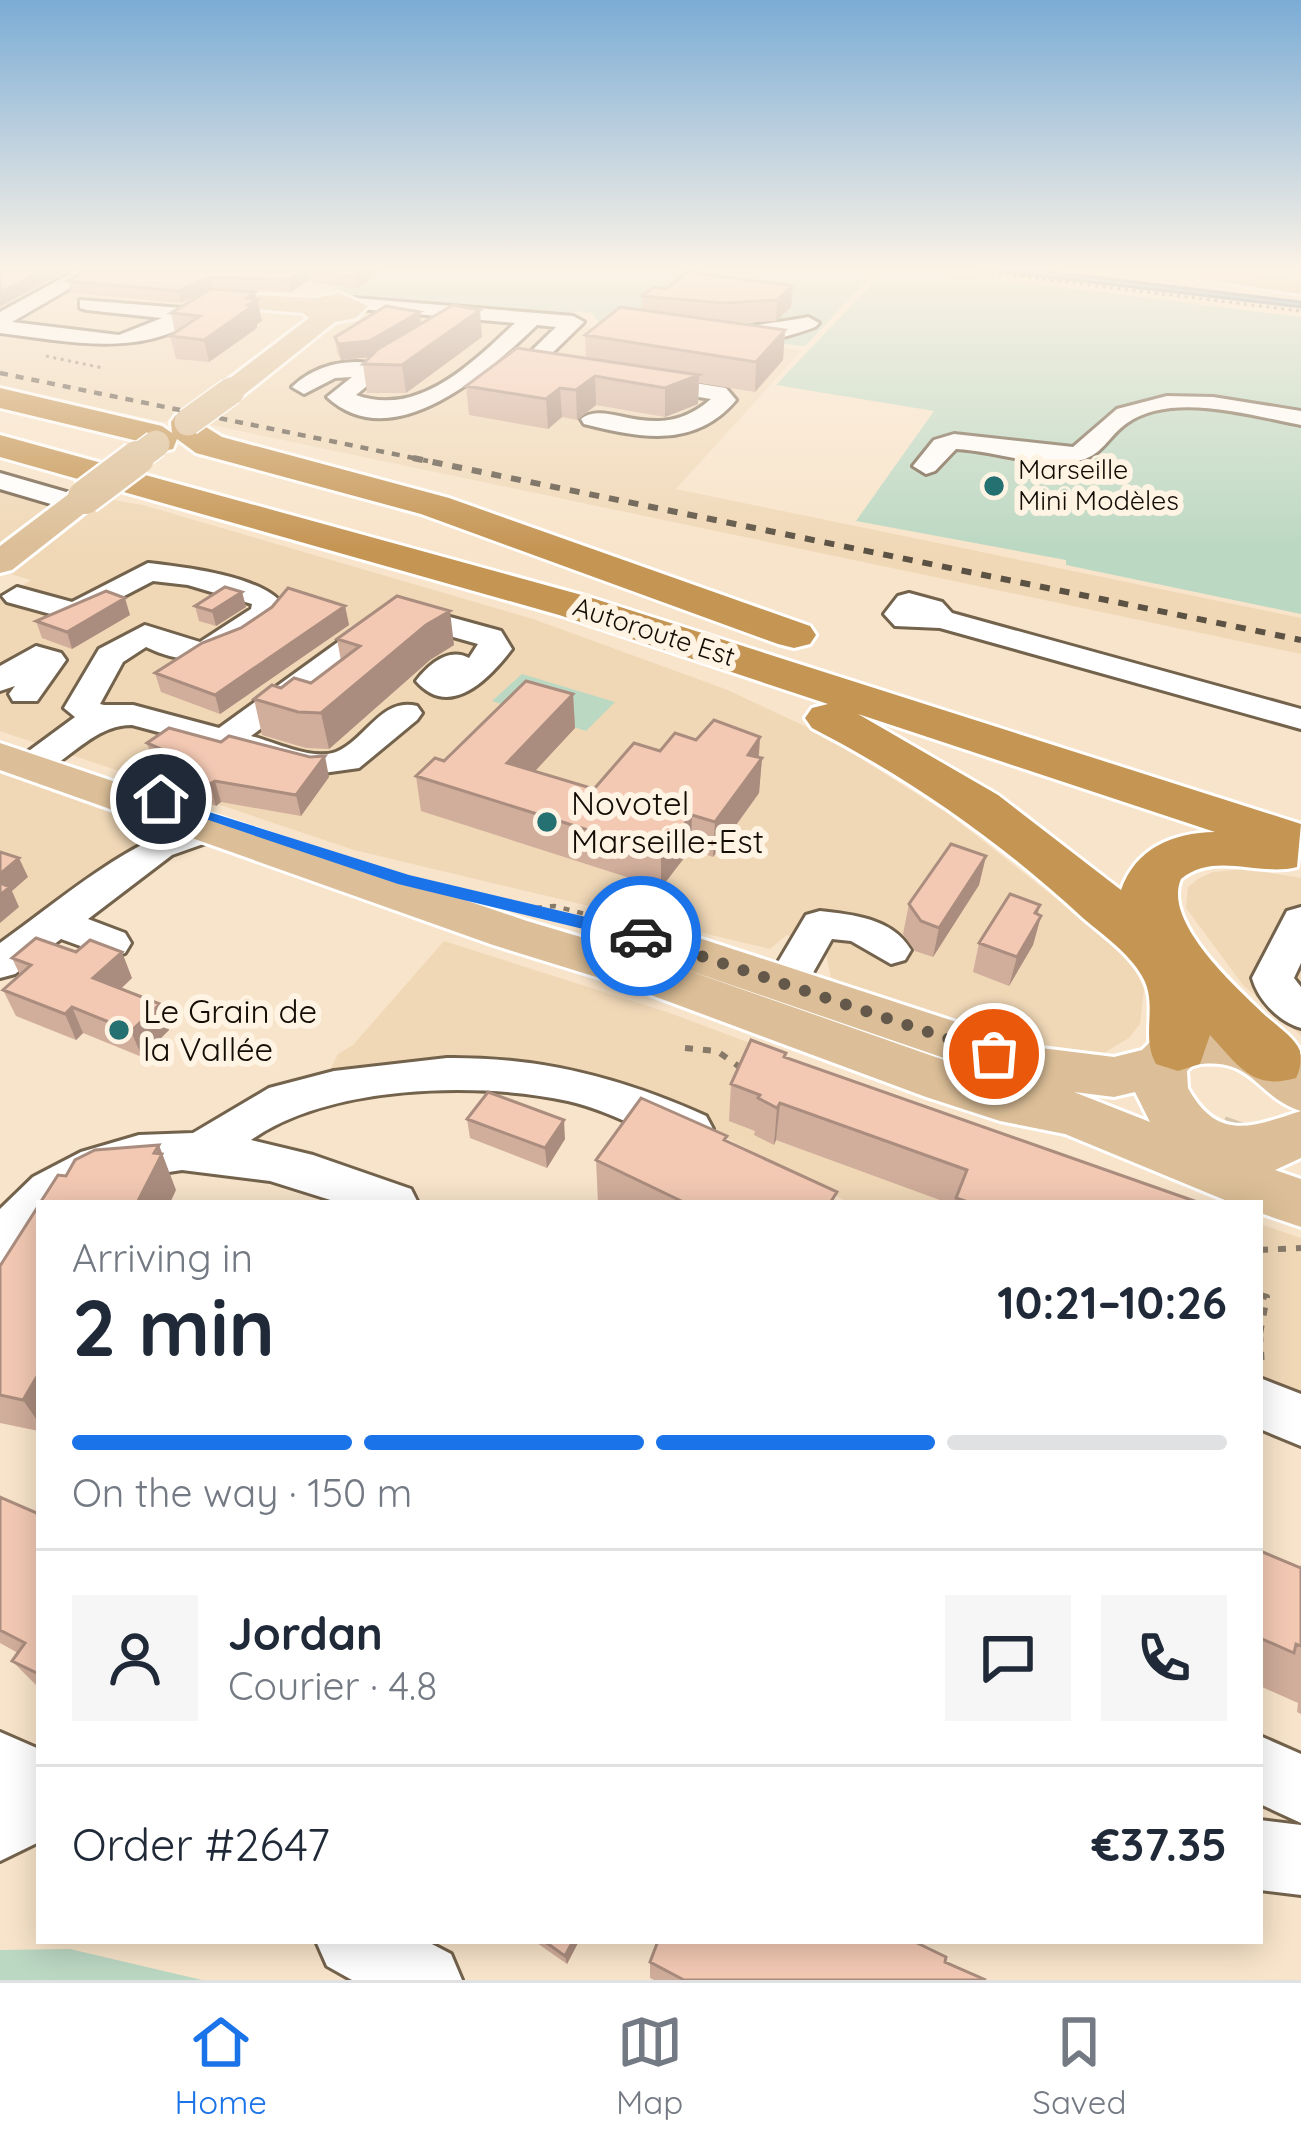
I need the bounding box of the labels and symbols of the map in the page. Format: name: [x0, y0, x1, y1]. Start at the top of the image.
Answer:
place label: Marseille Mini Modèles: [1018, 452, 1179, 517]
marker: Marseille Mini Modèles: [981, 473, 1007, 499]
street label: Autoroute Est: [569, 589, 740, 673]
pin: [110, 748, 212, 850]
place label: Novotel Marseille-Est: [571, 782, 764, 861]
marker: Novotel Marseille-Est: [534, 809, 560, 835]
courier: [581, 876, 701, 996]
place label: Le Grain de la Vallée: [143, 990, 317, 1069]
pin: [943, 1003, 1045, 1105]
marker: Le Grain de la Vallée: [106, 1017, 132, 1043]

